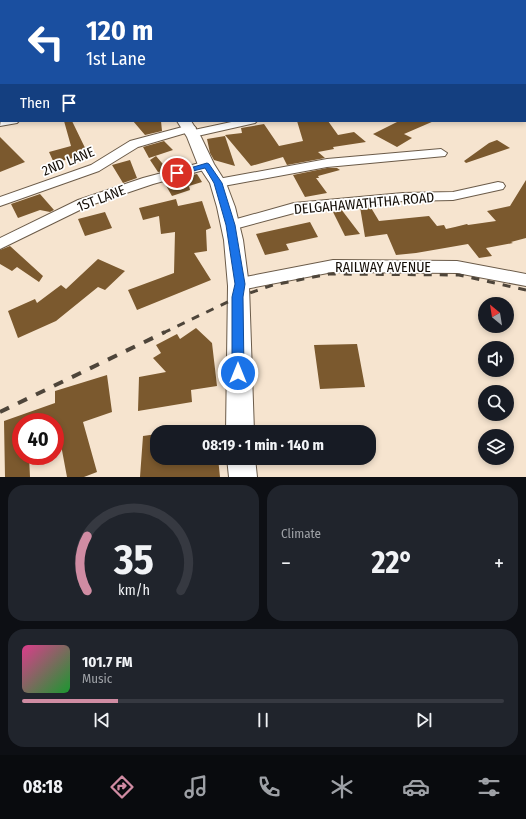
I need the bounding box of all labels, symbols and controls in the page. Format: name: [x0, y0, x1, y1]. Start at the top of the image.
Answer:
text: 120 m: [86, 14, 153, 47]
icon: left: [20, 16, 72, 68]
text: 1st Lane: [86, 48, 146, 70]
icon: arrive: [58, 92, 80, 114]
text: Then: [20, 94, 50, 112]
street label: 2ND LANE: [40, 143, 97, 180]
pin: [160, 156, 194, 190]
icon: arrive: [166, 162, 188, 184]
street label: 1ST LANE: [75, 181, 128, 215]
street label: DELGAHAWATHTHA ROAD: [293, 189, 435, 218]
street label: RAILWAY AVENUE: [335, 259, 431, 276]
north arrow: [478, 297, 514, 333]
map controls: [478, 297, 514, 465]
button: sound: [478, 341, 514, 377]
position arrow: [217, 352, 259, 394]
button: search: [478, 385, 514, 421]
speed limit sign: 40: [12, 413, 64, 465]
button: layers: [478, 429, 514, 465]
text: 08:19 · 1 min · 140 m: [202, 436, 324, 454]
text: Climate: [281, 526, 321, 541]
text: 35: [112, 535, 154, 585]
text: 22°: [372, 545, 413, 581]
text: −: [281, 550, 291, 577]
text: +: [494, 550, 504, 577]
text: km/h: [118, 582, 149, 599]
text: 101.7 FM: [82, 653, 133, 671]
text: Music: [82, 671, 112, 686]
icon: previous: [91, 709, 113, 731]
icon: pause: [252, 709, 274, 731]
icon: next: [413, 709, 435, 731]
icon: directions: [108, 773, 136, 801]
icon: music: [182, 773, 210, 801]
icon: phone: [255, 773, 283, 801]
icon: climate: [328, 773, 356, 801]
icon: car: [402, 773, 430, 801]
icon: filters: [475, 773, 503, 801]
text: 08:18: [23, 776, 63, 798]

